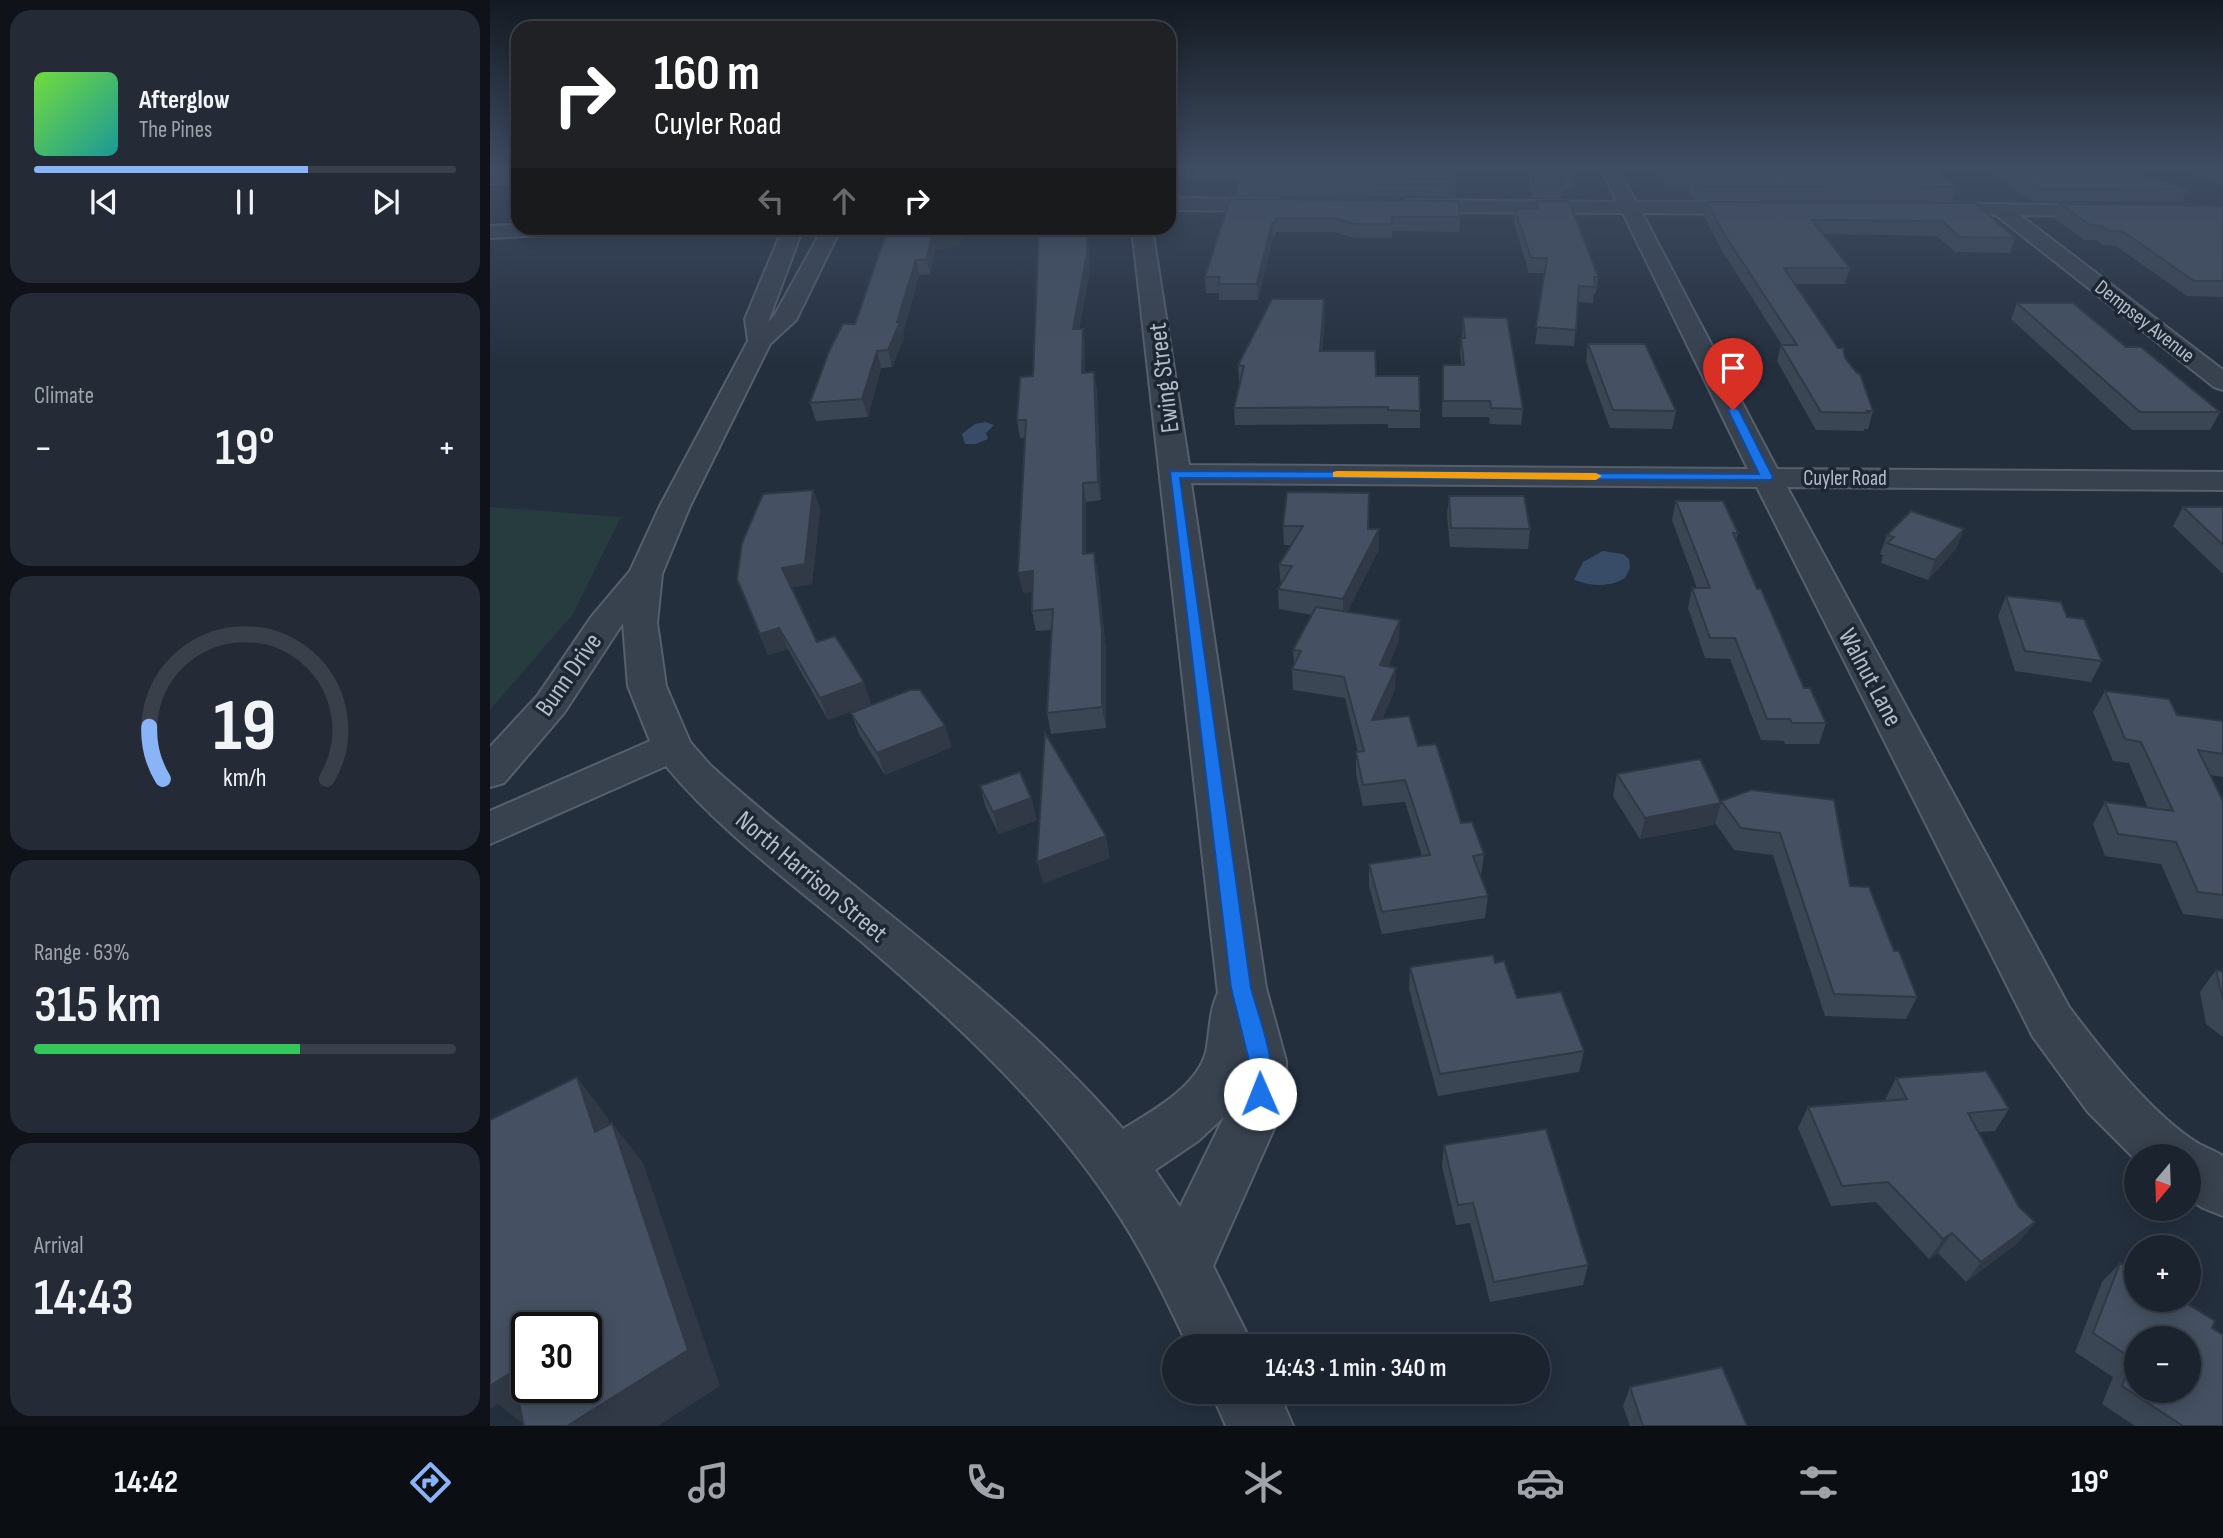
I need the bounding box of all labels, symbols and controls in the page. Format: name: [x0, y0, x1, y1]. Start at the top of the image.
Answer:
text: 160 m: [654, 45, 760, 104]
icon: right: [539, 49, 630, 140]
text: Afterglow: [139, 85, 230, 116]
text: Cuyler Road: [654, 105, 782, 144]
text: The Pines: [139, 116, 212, 144]
icon: left: [752, 182, 790, 220]
icon: ahead: [825, 182, 863, 220]
icon: right: [898, 182, 936, 220]
icon: previous: [85, 183, 123, 221]
icon: pause: [226, 183, 264, 221]
icon: next: [367, 183, 405, 221]
street label: Dempsey Avenue: [2090, 275, 2200, 368]
street label: Ewing Street: [1142, 321, 1187, 435]
pin: [1703, 338, 1763, 410]
icon: arrive: [1714, 349, 1752, 387]
text: Climate: [34, 382, 94, 410]
text: 19°: [215, 417, 275, 480]
text: −: [34, 426, 53, 471]
text: +: [437, 426, 456, 471]
street label: Cuyler Road: [1803, 466, 1887, 491]
street label: Walnut Lane: [1831, 623, 1908, 732]
street label: Bunn Drive: [530, 627, 609, 722]
text: 19: [213, 683, 277, 771]
text: km/h: [223, 763, 267, 794]
street label: North Harrison Street: [729, 805, 893, 950]
text: Range · 63%: [34, 939, 130, 967]
text: 315 km: [34, 974, 161, 1037]
position arrow: [1223, 1057, 1297, 1131]
north arrow: [2124, 1144, 2202, 1222]
map controls: [2124, 1144, 2201, 1403]
text: Arrival: [34, 1232, 83, 1260]
button: +: [2124, 1235, 2201, 1312]
text: 14:43: [34, 1267, 134, 1330]
speed limit sign: 30: [511, 1312, 602, 1403]
button: −: [2124, 1326, 2201, 1403]
text: 14:43 · 1 min · 340 m: [1265, 1353, 1447, 1384]
icon: directions: [406, 1458, 455, 1507]
icon: music: [684, 1458, 733, 1507]
icon: phone: [961, 1458, 1010, 1507]
icon: climate: [1239, 1458, 1288, 1507]
icon: car: [1516, 1458, 1565, 1507]
icon: filters: [1794, 1458, 1843, 1507]
text: 14:42: [114, 1463, 178, 1502]
text: 19°: [2071, 1463, 2109, 1502]

